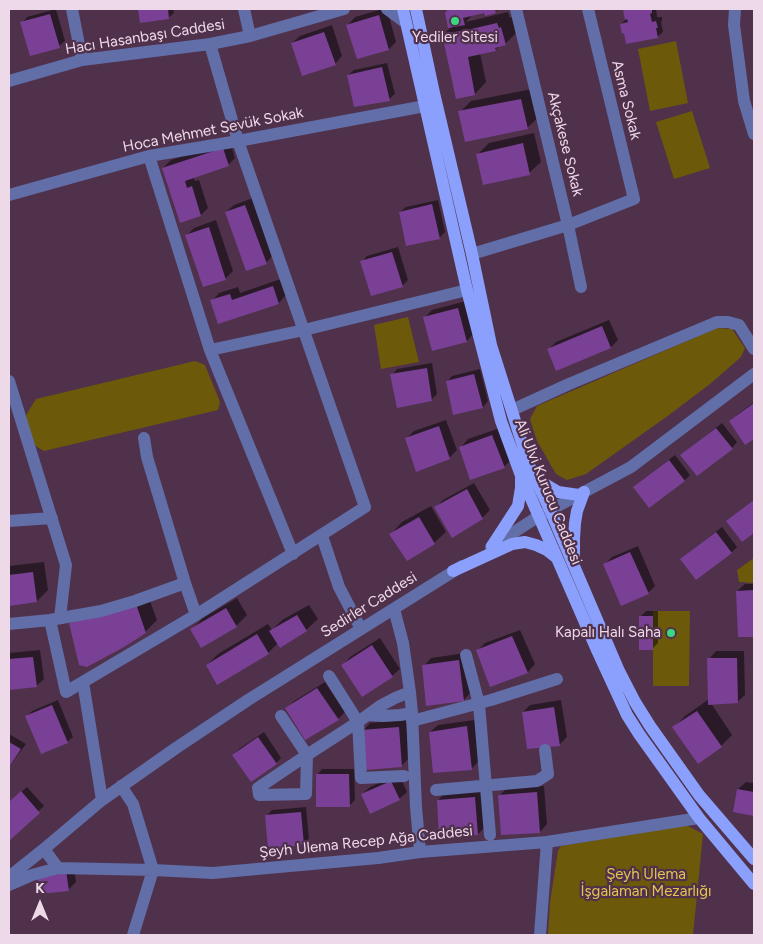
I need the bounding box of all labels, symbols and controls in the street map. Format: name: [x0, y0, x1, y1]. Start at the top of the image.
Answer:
street label: Hacı Hasanbaşı Caddesi: [64, 15, 226, 59]
marker: Yediler Sitesi: [449, 15, 461, 27]
place label: Yediler Sitesi: [412, 29, 498, 47]
street label: Asma Sokak: [607, 58, 645, 142]
street label: Akçakese Sokak: [543, 90, 587, 198]
street label: Hoca Mehmet Sevük Sokak: [121, 104, 305, 156]
street label: Ali Ulvi Kurucu Caddesi: [511, 417, 585, 567]
street label: Sedirler Caddesi: [318, 568, 420, 642]
place label: Kapalı Halı Saha: [555, 624, 661, 642]
marker: Kapalı Halı Saha: [665, 627, 677, 639]
street label: Şeyh Ulema Recep Ağa Caddesi: [258, 822, 474, 862]
park label: Şeyh Ulema İşgalaman Mezarlığı: [580, 866, 712, 901]
north arrow: [15, 879, 65, 929]
text: K: [35, 880, 45, 897]

